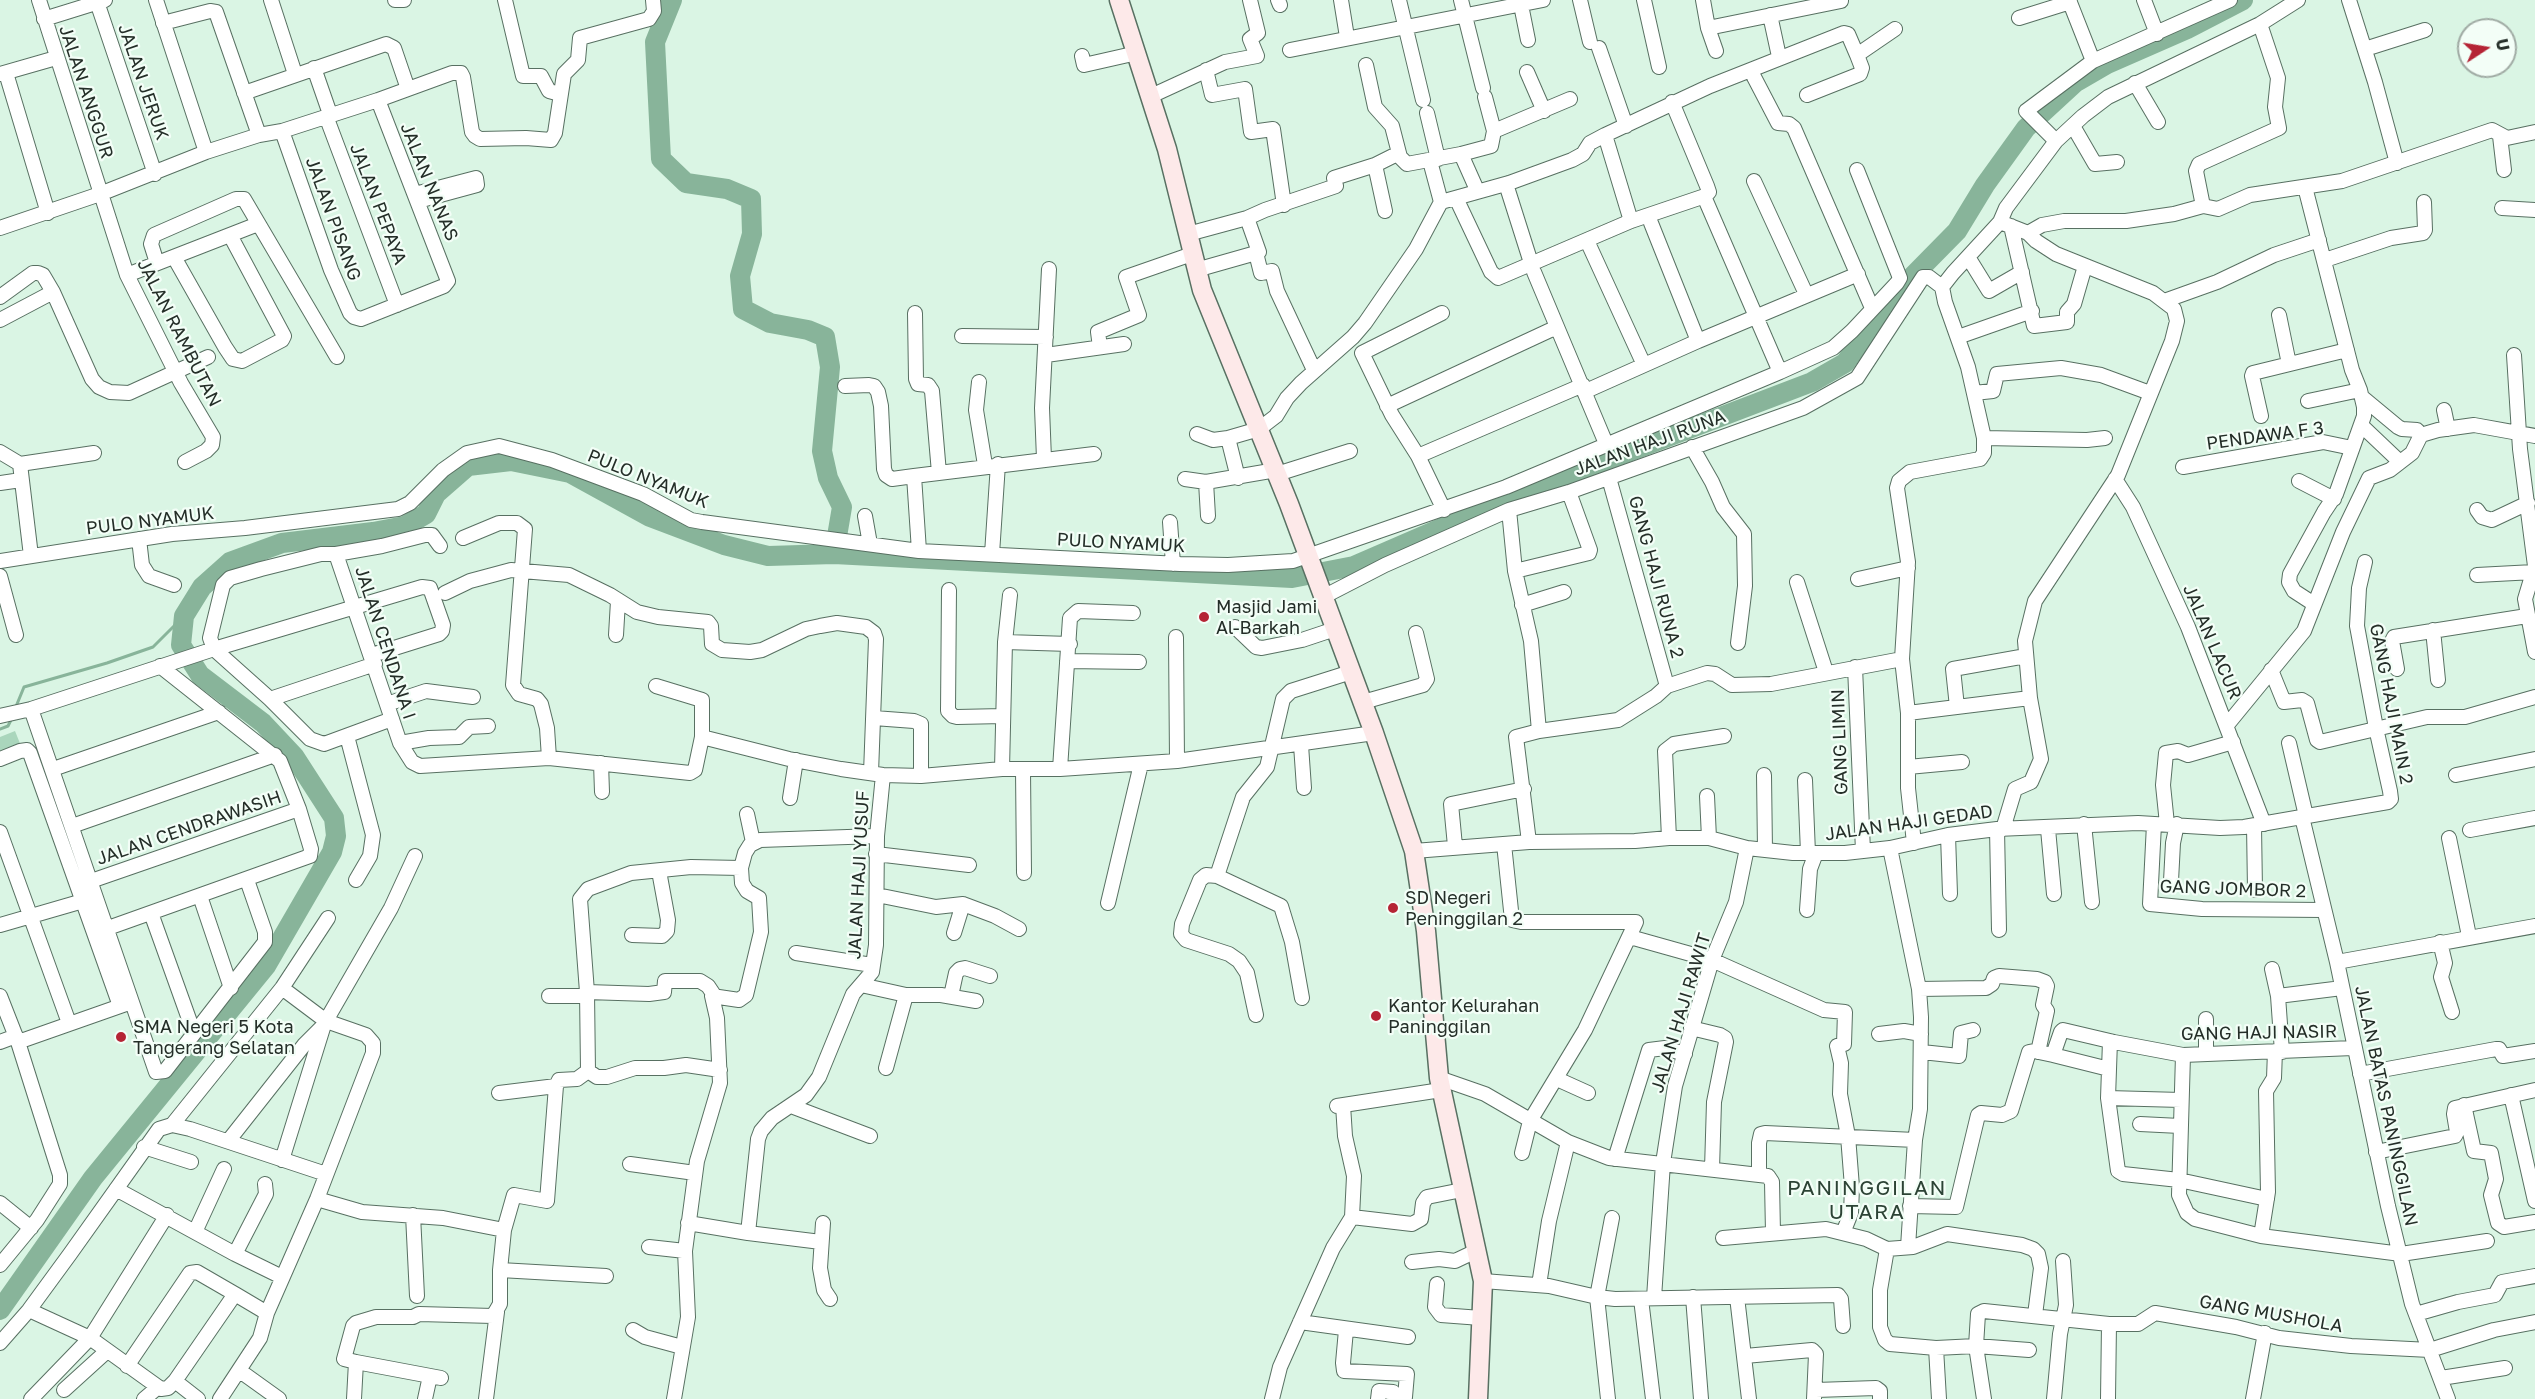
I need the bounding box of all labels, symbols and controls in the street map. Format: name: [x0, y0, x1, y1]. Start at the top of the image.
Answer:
north arrow: [2457, 18, 2517, 78]
street label: JALAN JERUK: [113, 21, 173, 143]
street label: JALAN ANGGUR: [54, 23, 118, 161]
text: U: [2492, 37, 2514, 52]
street label: JALAN NANAS: [396, 120, 462, 244]
street label: JALAN PEPAYA: [345, 141, 411, 267]
street label: JALAN PISANG: [301, 154, 365, 284]
street label: JALAN RAMBUTAN: [132, 255, 226, 411]
street label: JALAN HAJI RUNA: [1571, 406, 1729, 480]
street label: PENDAWA F 3: [2205, 417, 2325, 455]
street label: PULO NYAMUK: [584, 445, 712, 513]
street label: GANG HAJI RUNA 2: [1624, 493, 1688, 661]
street label: PULO NYAMUK: [85, 502, 215, 540]
street label: PULO NYAMUK: [1056, 529, 1186, 557]
street label: JALAN CENDANA I: [350, 564, 420, 722]
street label: JALAN LACUR: [2178, 581, 2246, 703]
place label: Masjid Jami Al-Barkah: [1216, 596, 1317, 638]
marker: Masjid Jami Al-Barkah: [1197, 610, 1211, 624]
street label: GANG HAJI MAIN 2: [2365, 622, 2417, 786]
street label: GANG LIMIN: [1827, 689, 1853, 795]
street label: JALAN CENDRAWASIH: [94, 786, 284, 870]
street label: JALAN HAJI YUSUF: [844, 790, 874, 960]
street label: JALAN HAJI GEDAD: [1824, 801, 1994, 845]
street label: GANG JOMBOR 2: [2159, 876, 2307, 902]
place label: SD Negeri Peninggilan 2: [1405, 887, 1523, 930]
marker: SD Negeri Peninggilan 2: [1386, 901, 1400, 915]
street label: JALAN HAJI RAWIT: [1646, 931, 1716, 1095]
street label: JALAN BATAS PANINGGILAN: [2350, 984, 2422, 1228]
place label: Kantor Kelurahan Paninggilan: [1388, 995, 1539, 1038]
marker: Kantor Kelurahan Paninggilan: [1369, 1009, 1383, 1023]
place label: SMA Negeri 5 Kota Tangerang Selatan: [133, 1016, 295, 1058]
street label: GANG HAJI NASIR: [2181, 1021, 2337, 1045]
marker: SMA Negeri 5 Kota Tangerang Selatan: [114, 1030, 128, 1044]
district label: PANINGGILAN UTARA: [1787, 1175, 1947, 1225]
street label: GANG MUSHOLA: [2198, 1291, 2344, 1337]

